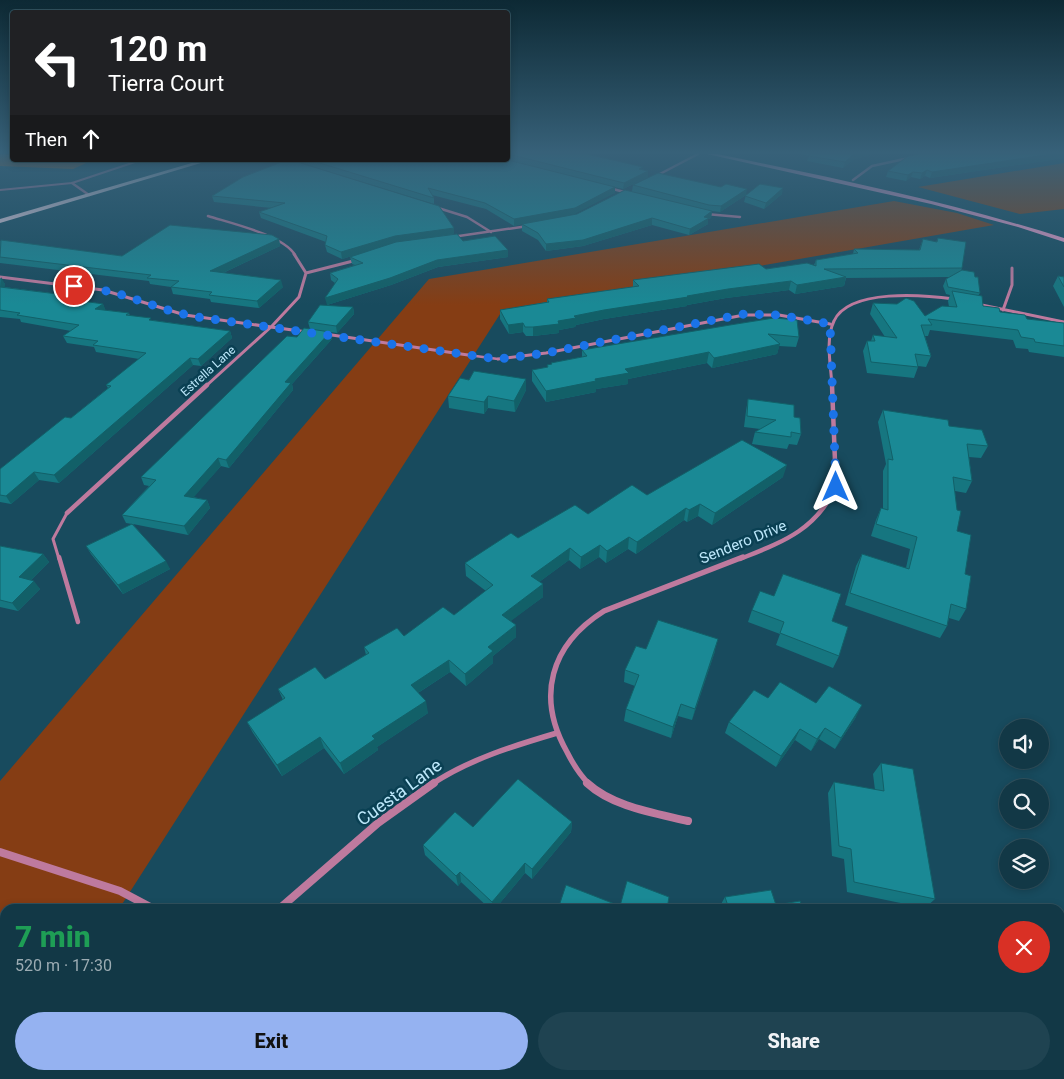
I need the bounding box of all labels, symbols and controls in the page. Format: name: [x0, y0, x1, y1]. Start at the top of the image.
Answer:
text: 120 m: [108, 29, 207, 70]
icon: left: [25, 30, 90, 95]
text: Tierra Court: [108, 71, 224, 96]
icon: ahead: [77, 125, 105, 153]
text: Then: [25, 128, 67, 151]
pin: [53, 265, 95, 307]
icon: arrive: [60, 272, 88, 300]
street label: Estrella Lane: [178, 343, 238, 399]
position arrow: [809, 460, 861, 512]
street label: Sendero Drive: [697, 516, 789, 568]
map controls: [999, 719, 1049, 889]
button: sound: [999, 719, 1049, 769]
street label: Cuesta Lane: [353, 754, 445, 830]
button: search: [999, 779, 1049, 829]
button: layers: [999, 839, 1049, 889]
text: 7 min: [15, 919, 91, 954]
button: close: [998, 921, 1050, 973]
text: 520 m · 17:30: [15, 956, 112, 975]
button: Exit: [15, 1012, 528, 1070]
button: Share: [538, 1012, 1050, 1070]

